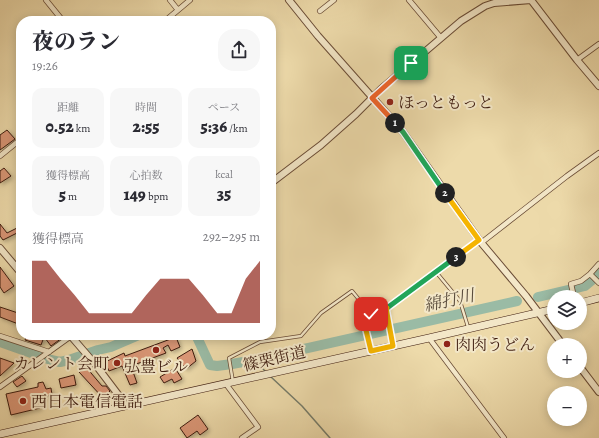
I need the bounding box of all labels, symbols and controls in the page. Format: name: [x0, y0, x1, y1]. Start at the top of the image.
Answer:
text: 夜のラン: [32, 27, 120, 57]
button: share: [218, 29, 260, 71]
pin: [394, 46, 428, 80]
icon: arrive: [400, 52, 422, 74]
text: 19:26: [32, 57, 58, 74]
place label: ほっともっと: [398, 92, 494, 114]
marker: ほっともっと: [385, 97, 395, 107]
text: 距離: [57, 100, 79, 115]
text: 時間: [135, 100, 157, 115]
text: ペース: [208, 100, 240, 115]
pin: 1: [385, 113, 405, 133]
text: 0.52: [46, 115, 74, 138]
text: 2:55: [133, 115, 159, 138]
text: 5:36: [200, 115, 227, 138]
text: 1: [393, 115, 397, 130]
text: km: [74, 121, 90, 136]
text: /km: [227, 121, 248, 136]
text: kcal: [215, 167, 233, 182]
text: 獲得標高: [46, 168, 90, 183]
text: 心拍数: [130, 168, 163, 183]
text: 35: [217, 182, 231, 205]
text: 5: [59, 183, 66, 206]
text: 149: [123, 183, 146, 206]
pin: 2: [435, 183, 455, 203]
text: 2: [442, 185, 448, 200]
text: m: [66, 189, 77, 204]
text: bpm: [146, 189, 169, 204]
text: 292–295 m: [203, 228, 260, 245]
text: 獲得標高: [32, 230, 84, 247]
pin: 3: [446, 247, 466, 267]
text: 3: [454, 249, 458, 264]
water label: 綿打川: [422, 284, 478, 317]
map controls: [547, 290, 587, 426]
button: layers: [547, 290, 587, 330]
pin: [354, 297, 388, 331]
icon: check: [360, 303, 382, 325]
place label: 肉肉うどん: [455, 334, 535, 356]
button: +: [547, 338, 587, 378]
marker: 肉肉うどん: [442, 339, 452, 349]
street label: 篠栗街道: [241, 341, 308, 377]
marker: 弘豊ビル: [151, 345, 161, 355]
place label: カレント会町: [13, 353, 109, 375]
place label: 弘豊ビル: [124, 356, 188, 378]
marker: カレント会町: [112, 358, 122, 368]
button: −: [547, 386, 587, 426]
place label: 西日本電信電話: [31, 391, 143, 413]
marker: 西日本電信電話: [18, 396, 28, 406]

